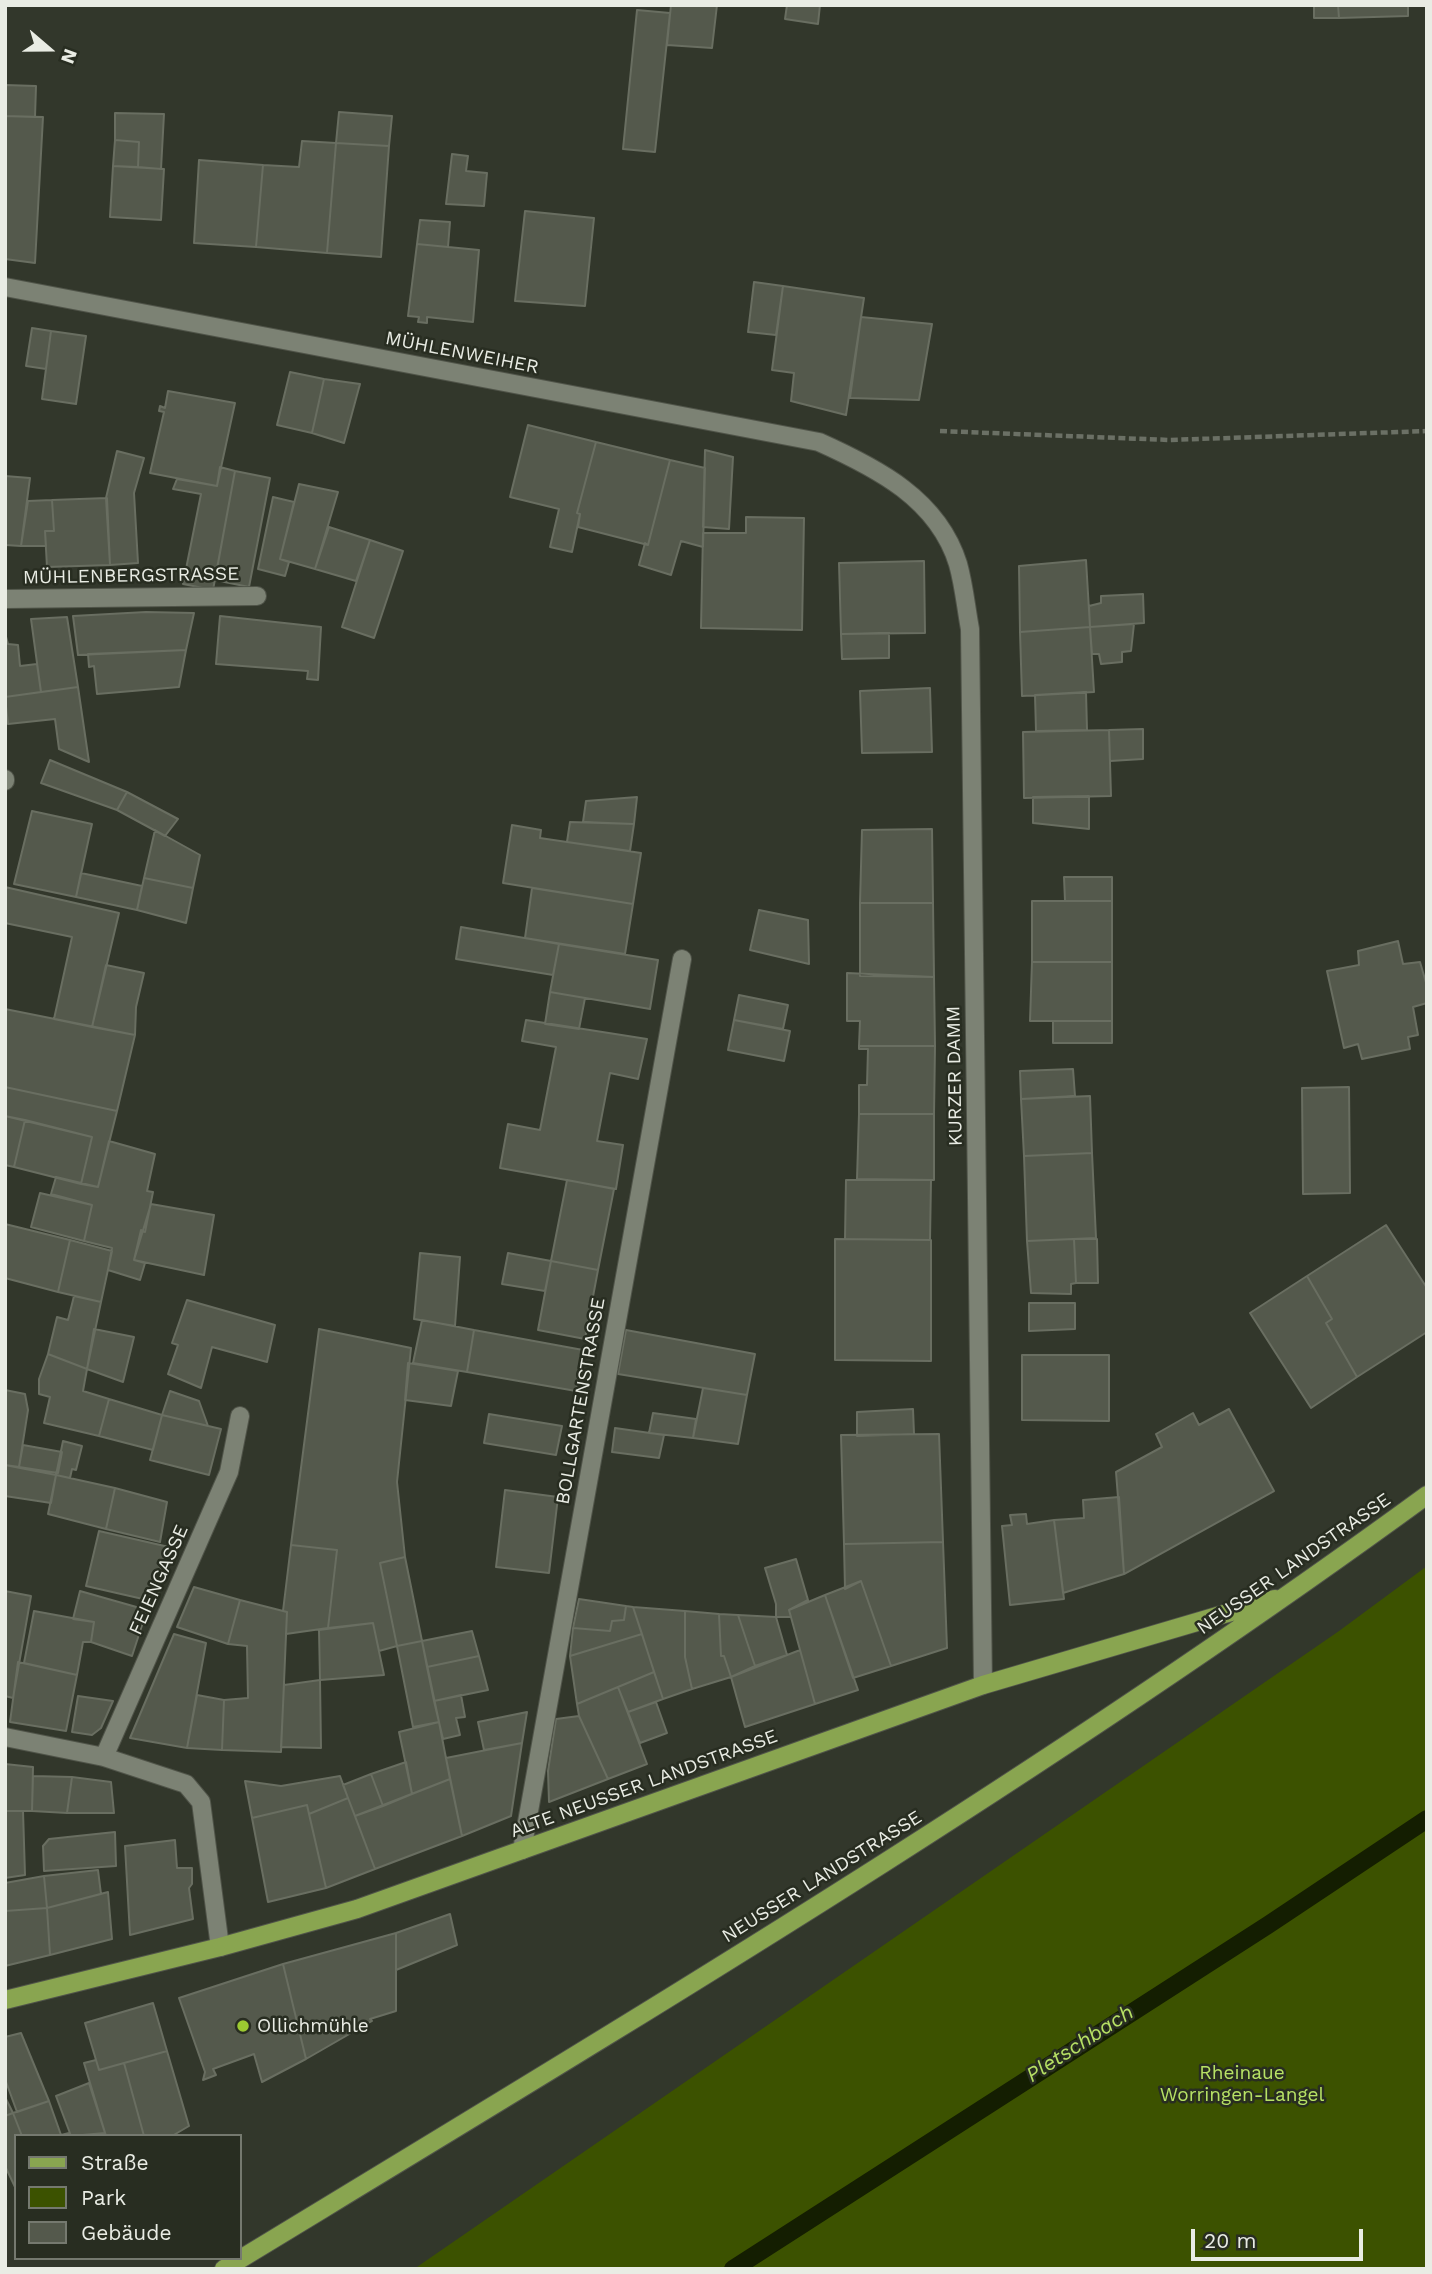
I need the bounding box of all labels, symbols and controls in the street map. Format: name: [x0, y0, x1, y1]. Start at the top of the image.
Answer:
north arrow: [14, 14, 84, 84]
text: N: [56, 46, 82, 67]
street label: MÜHLENWEIHER: [383, 327, 541, 379]
street label: MÜHLENBERGSTRASSE: [23, 563, 239, 589]
street label: KURZER DAMM: [942, 1006, 968, 1146]
street label: BOLLGARTENSTRASSE: [552, 1296, 610, 1506]
street label: NEUSSER LANDSTRASSE: [1193, 1488, 1395, 1640]
street label: FEIENGASSE: [125, 1521, 193, 1639]
street label: ALTE NEUSSER LANDSTRASSE: [507, 1725, 781, 1843]
street label: NEUSSER LANDSTRASSE: [718, 1806, 926, 1948]
water label: Pletschbach: [1022, 2000, 1138, 2088]
place label: Ollichmühle: [257, 2015, 369, 2037]
marker: Ollichmühle: [235, 2018, 251, 2034]
park label: Rheinaue Worringen-Langel: [1160, 2062, 1324, 2106]
legend: [14, 2134, 242, 2260]
text: Straße: [81, 2150, 149, 2175]
text: Park: [81, 2185, 126, 2210]
scale bar: [1194, 2214, 1366, 2258]
text: Gebäude: [81, 2220, 172, 2245]
text: 20 m: [1204, 2228, 1256, 2253]

